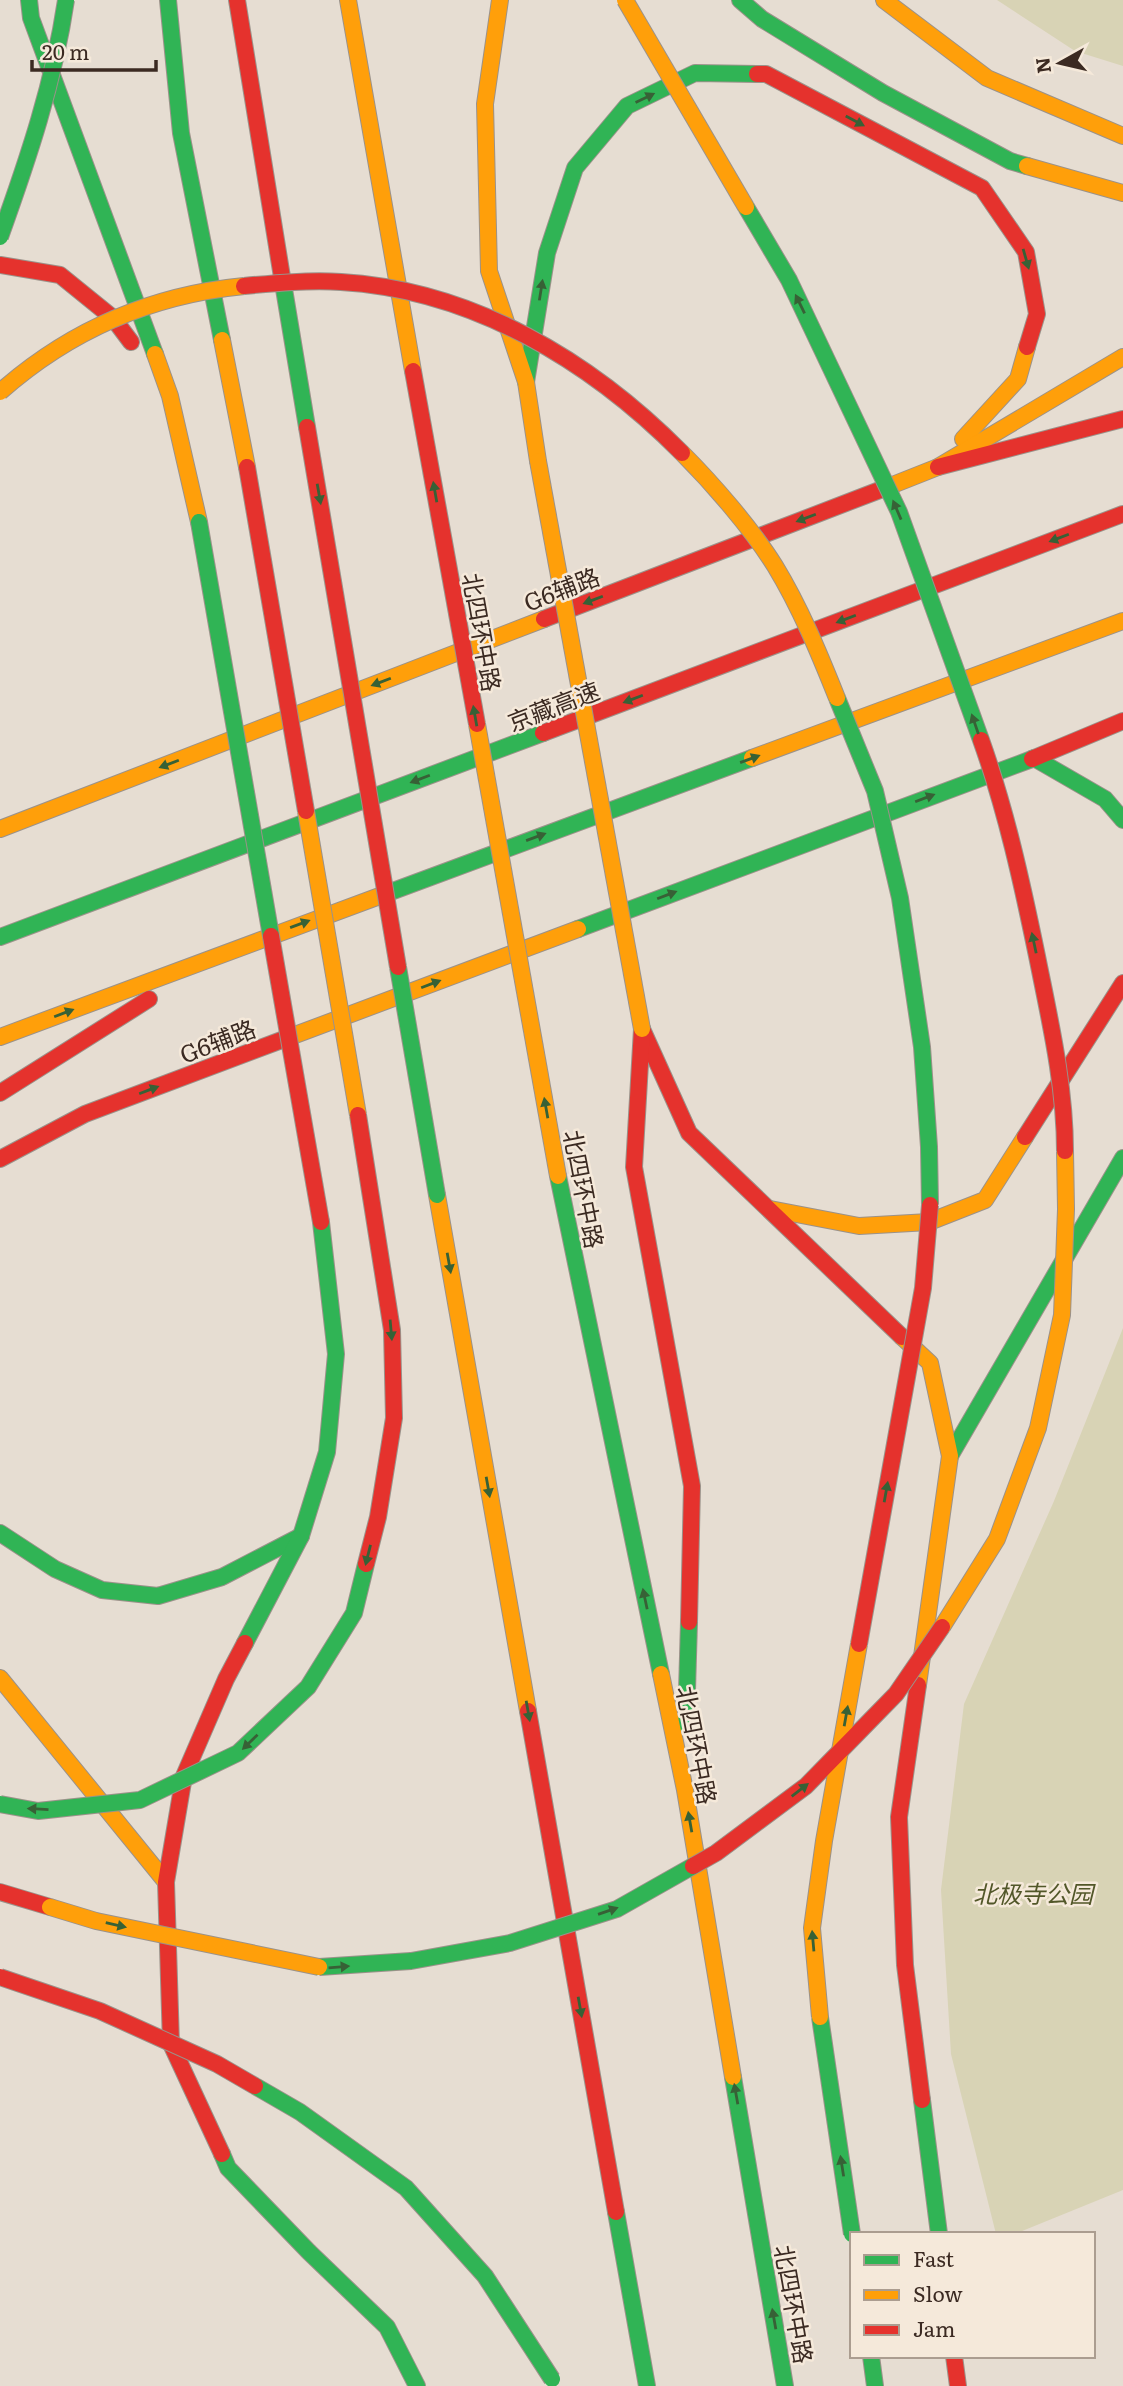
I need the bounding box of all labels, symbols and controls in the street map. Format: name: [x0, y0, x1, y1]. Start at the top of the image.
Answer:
scale bar: [32, 28, 156, 72]
north arrow: [1025, 28, 1095, 98]
text: 20 m: [42, 35, 89, 66]
text: N: [1027, 56, 1057, 75]
one-way arrow: [635, 92, 655, 103]
one-way arrow: [845, 115, 864, 127]
one-way arrow: [1021, 248, 1032, 270]
one-way arrow: [536, 279, 547, 301]
one-way arrow: [795, 294, 806, 314]
one-way arrow: [429, 481, 440, 503]
one-way arrow: [314, 483, 325, 505]
one-way arrow: [892, 499, 903, 520]
one-way arrow: [795, 513, 816, 524]
one-way arrow: [1049, 533, 1070, 544]
street label: G6辅路: [518, 558, 604, 618]
street label: 北四环中路: [455, 570, 511, 694]
one-way arrow: [583, 595, 604, 606]
one-way arrow: [836, 613, 857, 624]
street label: 京藏高速: [502, 671, 604, 739]
one-way arrow: [370, 677, 391, 688]
one-way arrow: [623, 694, 644, 705]
one-way arrow: [469, 705, 480, 727]
one-way arrow: [969, 713, 980, 734]
one-way arrow: [739, 753, 760, 764]
one-way arrow: [158, 759, 179, 770]
one-way arrow: [410, 774, 431, 785]
one-way arrow: [915, 793, 936, 804]
one-way arrow: [526, 832, 547, 843]
one-way arrow: [656, 890, 677, 901]
one-way arrow: [289, 919, 310, 930]
one-way arrow: [1029, 932, 1040, 954]
one-way arrow: [420, 978, 441, 989]
one-way arrow: [53, 1007, 74, 1018]
street label: G6辅路: [174, 1010, 260, 1070]
one-way arrow: [138, 1084, 159, 1095]
one-way arrow: [540, 1097, 551, 1119]
street label: 北四环中路: [556, 1127, 614, 1251]
one-way arrow: [444, 1252, 455, 1274]
one-way arrow: [386, 1319, 397, 1341]
one-way arrow: [483, 1476, 494, 1498]
one-way arrow: [880, 1481, 891, 1503]
one-way arrow: [362, 1544, 373, 1566]
one-way arrow: [640, 1588, 651, 1610]
street label: 北四环中路: [669, 1683, 727, 1807]
one-way arrow: [523, 1700, 534, 1722]
one-way arrow: [841, 1705, 852, 1727]
one-way arrow: [242, 1734, 259, 1750]
one-way arrow: [791, 1784, 809, 1798]
one-way arrow: [27, 1804, 49, 1815]
one-way arrow: [684, 1811, 695, 1833]
park label: 北极寺公园: [973, 1875, 1096, 1910]
one-way arrow: [598, 1905, 619, 1916]
one-way arrow: [105, 1920, 127, 1931]
one-way arrow: [807, 1930, 818, 1952]
one-way arrow: [328, 1961, 350, 1972]
one-way arrow: [575, 1996, 586, 2018]
one-way arrow: [730, 2083, 741, 2105]
one-way arrow: [837, 2155, 848, 2177]
legend: [850, 2232, 1095, 2358]
street label: 北四环中路: [767, 2242, 823, 2366]
text: Fast: [913, 2242, 954, 2273]
text: Slow: [913, 2277, 963, 2308]
one-way arrow: [768, 2308, 779, 2330]
text: Jam: [913, 2312, 955, 2343]

